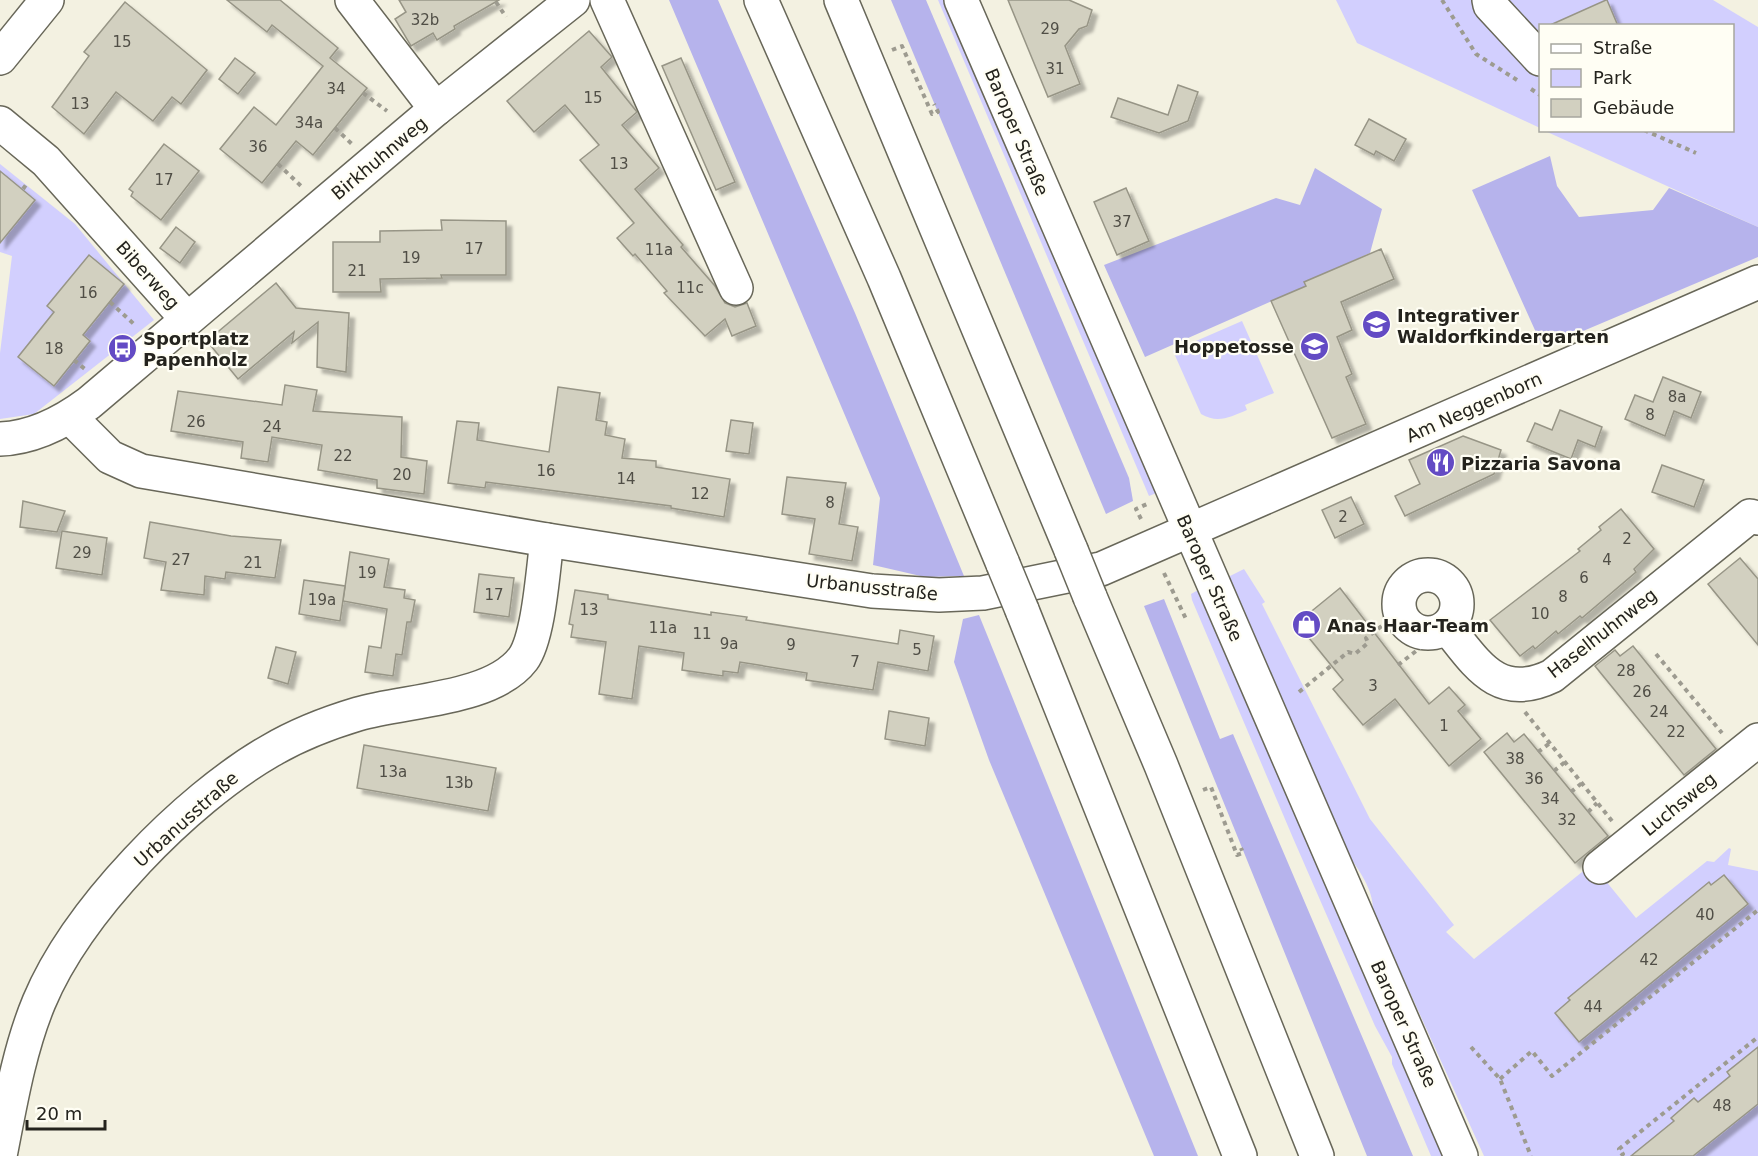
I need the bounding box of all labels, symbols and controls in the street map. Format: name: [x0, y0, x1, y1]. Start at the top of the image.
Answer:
house number: 32b: [411, 11, 439, 29]
house number: 29: [1040, 20, 1060, 38]
legend: [1539, 24, 1734, 132]
house number: 15: [112, 33, 132, 51]
text: Straße: [1593, 37, 1652, 58]
house number: 31: [1045, 60, 1065, 78]
street label: Baroper Straße: [981, 65, 1053, 199]
text: Park: [1593, 67, 1632, 88]
house number: 34: [326, 80, 346, 98]
house number: 15: [583, 89, 603, 107]
house number: 13: [70, 95, 90, 113]
text: Gebäude: [1593, 97, 1674, 118]
street label: Birkhuhnweg: [327, 112, 431, 204]
house number: 34a: [295, 114, 323, 132]
house number: 36: [248, 138, 268, 156]
house number: 13: [609, 155, 629, 173]
house number: 17: [154, 171, 174, 189]
house number: 37: [1112, 213, 1132, 231]
street label: Biberweg: [112, 237, 184, 313]
house number: 17: [464, 240, 484, 258]
house number: 11a: [645, 241, 673, 259]
house number: 19: [401, 249, 421, 267]
house number: 21: [347, 262, 367, 280]
house number: 11c: [676, 279, 704, 297]
house number: 16: [78, 284, 98, 302]
place label: Integrativer Waldorfkindergarten: [1397, 305, 1609, 347]
school or university icon: Integrativer Waldorfkindergarten: [1360, 309, 1392, 341]
place label: Sportplatz Papenholz: [143, 328, 249, 370]
school or university icon: Hoppetosse: [1299, 330, 1331, 362]
bus stop icon: Sportplatz Papenholz: [106, 332, 138, 364]
place label: Hoppetosse: [1174, 336, 1294, 357]
house number: 18: [44, 340, 64, 358]
street label: Am Neggenborn: [1403, 368, 1545, 446]
house number: 8a: [1668, 388, 1686, 406]
house number: 8: [1645, 406, 1655, 424]
house number: 26: [186, 413, 206, 431]
house number: 24: [262, 418, 282, 436]
house number: 22: [333, 447, 353, 465]
restaurant icon: Pizzaria Savona: [1424, 447, 1456, 479]
place label: Pizzaria Savona: [1461, 453, 1621, 474]
house number: 16: [536, 462, 556, 480]
house number: 20: [392, 466, 412, 484]
house number: 14: [616, 470, 636, 488]
house number: 12: [690, 485, 710, 503]
house number: 8: [825, 494, 835, 512]
house number: 2: [1338, 508, 1348, 526]
street label: Baroper Straße: [1173, 511, 1247, 645]
house number: 2: [1622, 530, 1632, 548]
house number: 29: [72, 544, 92, 562]
house number: 27: [171, 551, 191, 569]
house number: 4: [1602, 551, 1612, 569]
house number: 21: [243, 554, 263, 572]
house number: 19: [357, 564, 377, 582]
house number: 6: [1579, 569, 1589, 587]
street label: Urbanusstraße: [805, 570, 939, 604]
street label: Haselhuhnweg: [1543, 584, 1661, 682]
house number: 17: [484, 586, 504, 604]
house number: 8: [1558, 588, 1568, 606]
house number: 19a: [308, 591, 336, 609]
house number: 13: [579, 601, 599, 619]
house number: 10: [1530, 605, 1550, 623]
shop icon: Anas Haar-Team: [1290, 609, 1322, 641]
place label: Anas Haar-Team: [1327, 615, 1489, 636]
house number: 11a: [649, 619, 677, 637]
house number: 11: [692, 625, 712, 643]
house number: 9a: [720, 635, 738, 653]
house number: 9: [786, 636, 796, 654]
house number: 5: [912, 641, 922, 659]
house number: 7: [850, 653, 860, 671]
house number: 28: [1616, 662, 1636, 680]
house number: 3: [1368, 677, 1378, 695]
house number: 26: [1632, 683, 1652, 701]
house number: 24: [1649, 703, 1669, 721]
house number: 1: [1439, 717, 1449, 735]
house number: 22: [1666, 723, 1686, 741]
house number: 38: [1505, 750, 1525, 768]
house number: 13a: [379, 763, 407, 781]
street label: Urbanusstraße: [130, 767, 242, 871]
street label: Luchsweg: [1638, 768, 1720, 840]
house number: 36: [1524, 770, 1544, 788]
house number: 13b: [445, 774, 473, 792]
house number: 34: [1540, 790, 1560, 808]
house number: 32: [1557, 811, 1577, 829]
house number: 40: [1695, 906, 1715, 924]
house number: 42: [1639, 951, 1659, 969]
street label: Baroper Straße: [1367, 957, 1441, 1091]
house number: 44: [1583, 998, 1603, 1016]
scale bar: [27, 1093, 105, 1131]
house number: 48: [1712, 1097, 1732, 1115]
text: 20 m: [36, 1103, 82, 1124]

